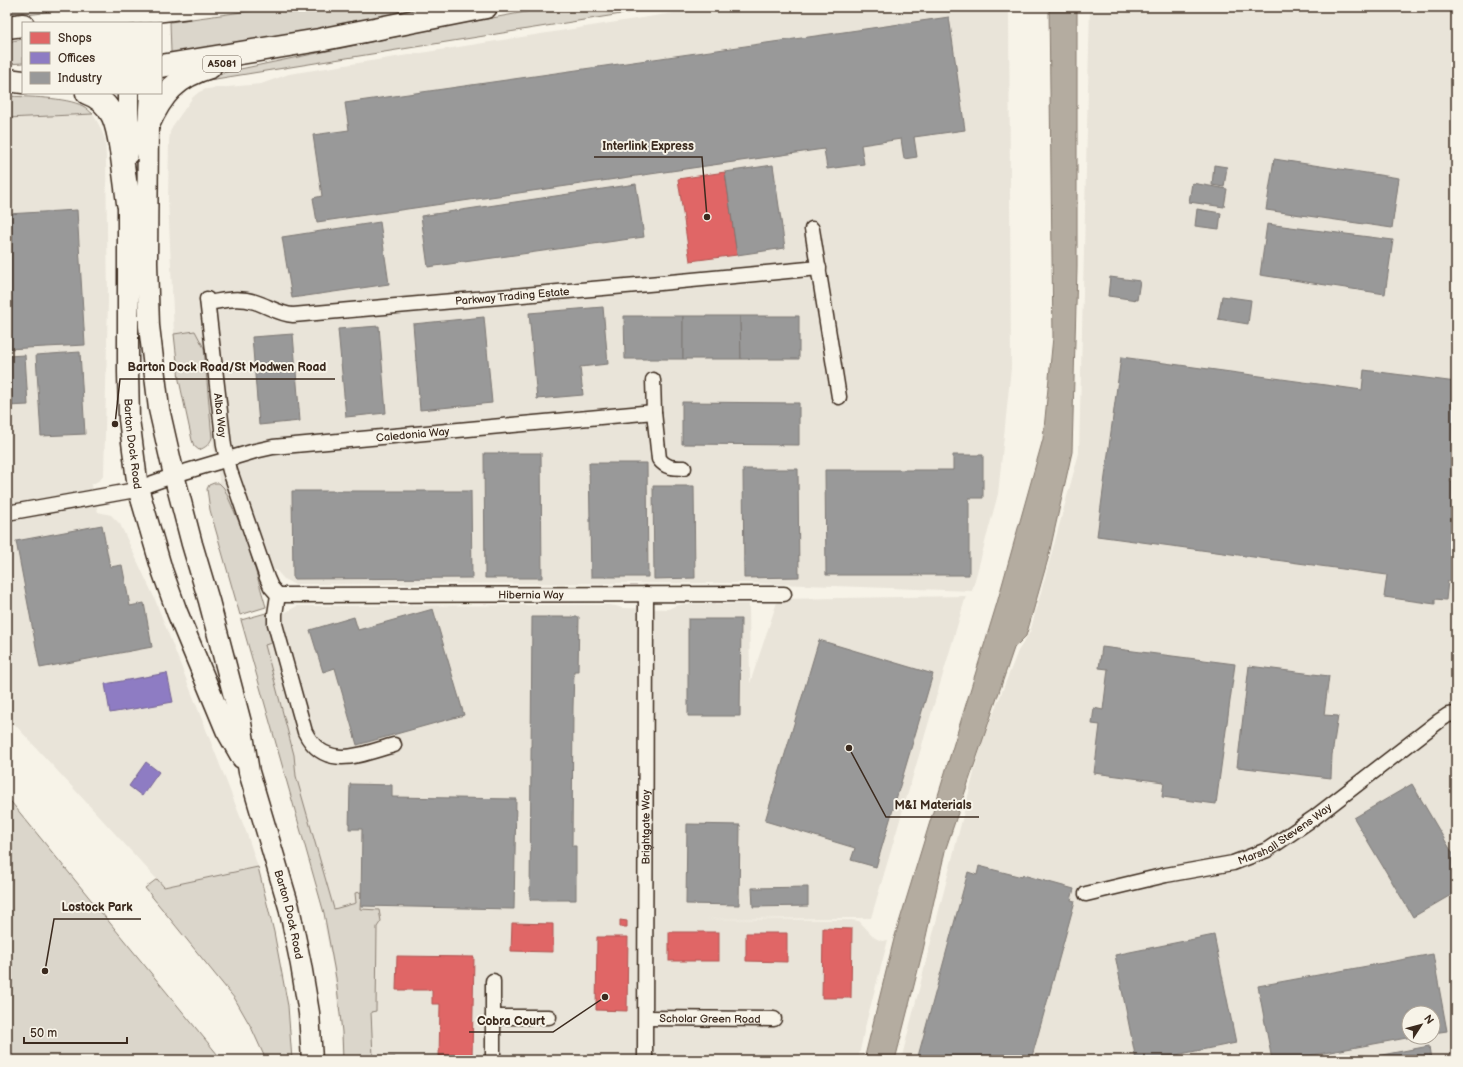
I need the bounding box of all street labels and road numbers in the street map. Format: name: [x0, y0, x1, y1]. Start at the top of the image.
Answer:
road number: A5081: [203, 56, 241, 72]
street label: Parkway Trading Estate: [455, 284, 570, 307]
street label: Alba Way: [211, 392, 229, 438]
street label: Barton Dock Road: [122, 398, 145, 490]
street label: Caledonia Way: [375, 424, 450, 444]
street label: Hibernia Way: [498, 588, 564, 601]
street label: Brightgate Way: [639, 789, 652, 865]
street label: Marshall Stevens Way: [1236, 800, 1334, 867]
street label: Barton Dock Road: [272, 868, 306, 960]
street label: Scholar Green Road: [659, 1012, 761, 1025]

